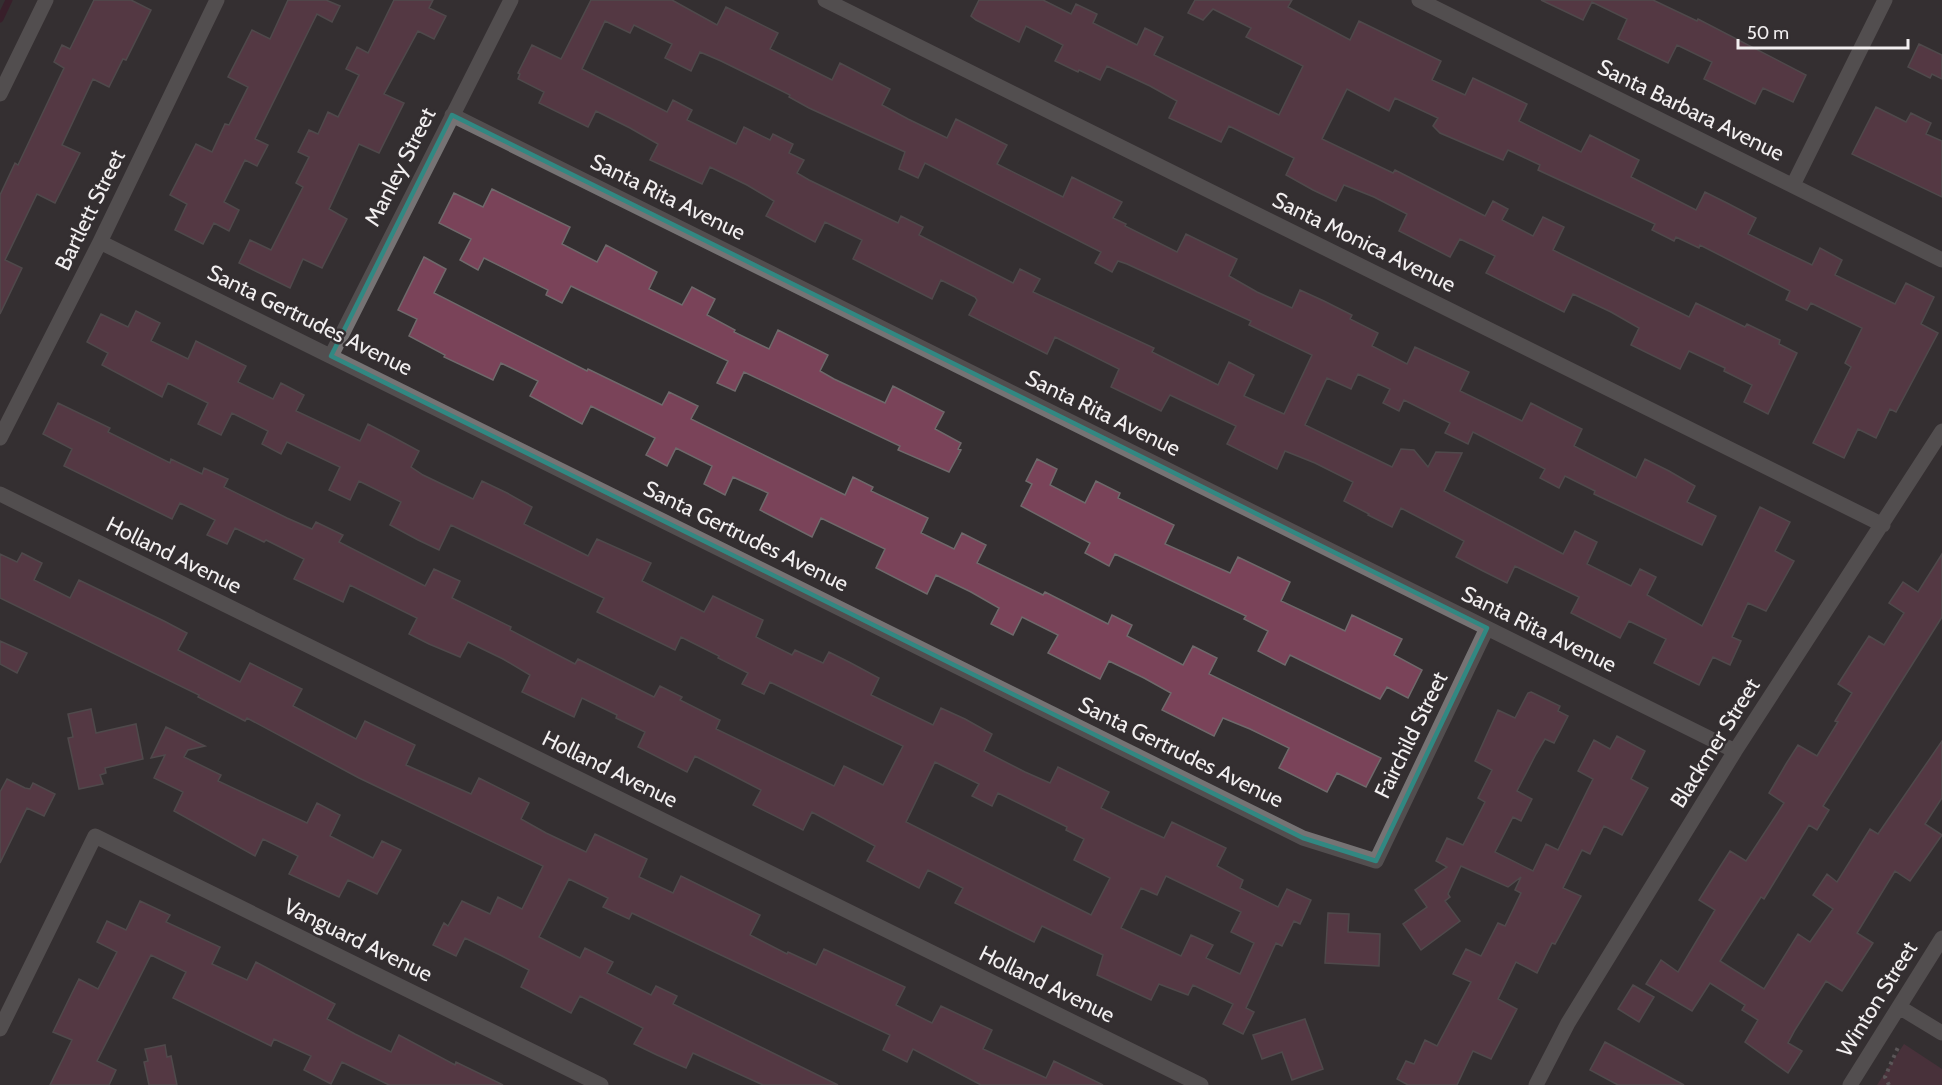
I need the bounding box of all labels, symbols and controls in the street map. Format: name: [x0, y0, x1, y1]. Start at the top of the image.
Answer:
scale bar: [1738, 12, 1908, 50]
text: 50 m: [1747, 22, 1789, 44]
street label: Santa Barbara Avenue: [1593, 53, 1789, 167]
street label: Manley Street: [359, 103, 442, 231]
street label: Bartlett Street: [49, 145, 131, 275]
street label: Santa Rita Avenue: [586, 148, 750, 246]
street label: Santa Monica Avenue: [1268, 186, 1460, 298]
street label: Santa Gertrudes Avenue: [203, 259, 417, 381]
street label: Santa Rita Avenue: [1021, 364, 1185, 462]
street label: Santa Gertrudes Avenue: [639, 475, 853, 597]
street label: Holland Avenue: [102, 511, 246, 599]
street label: Santa Rita Avenue: [1457, 580, 1621, 678]
street label: Fairchild Street: [1369, 667, 1454, 803]
street label: Blackmer Street: [1664, 673, 1766, 813]
street label: Santa Gertrudes Avenue: [1074, 691, 1288, 813]
street label: Holland Avenue: [538, 725, 682, 813]
street label: Vanguard Avenue: [279, 892, 437, 988]
street label: Winton Street: [1831, 936, 1923, 1062]
street label: Holland Avenue: [975, 940, 1119, 1028]

